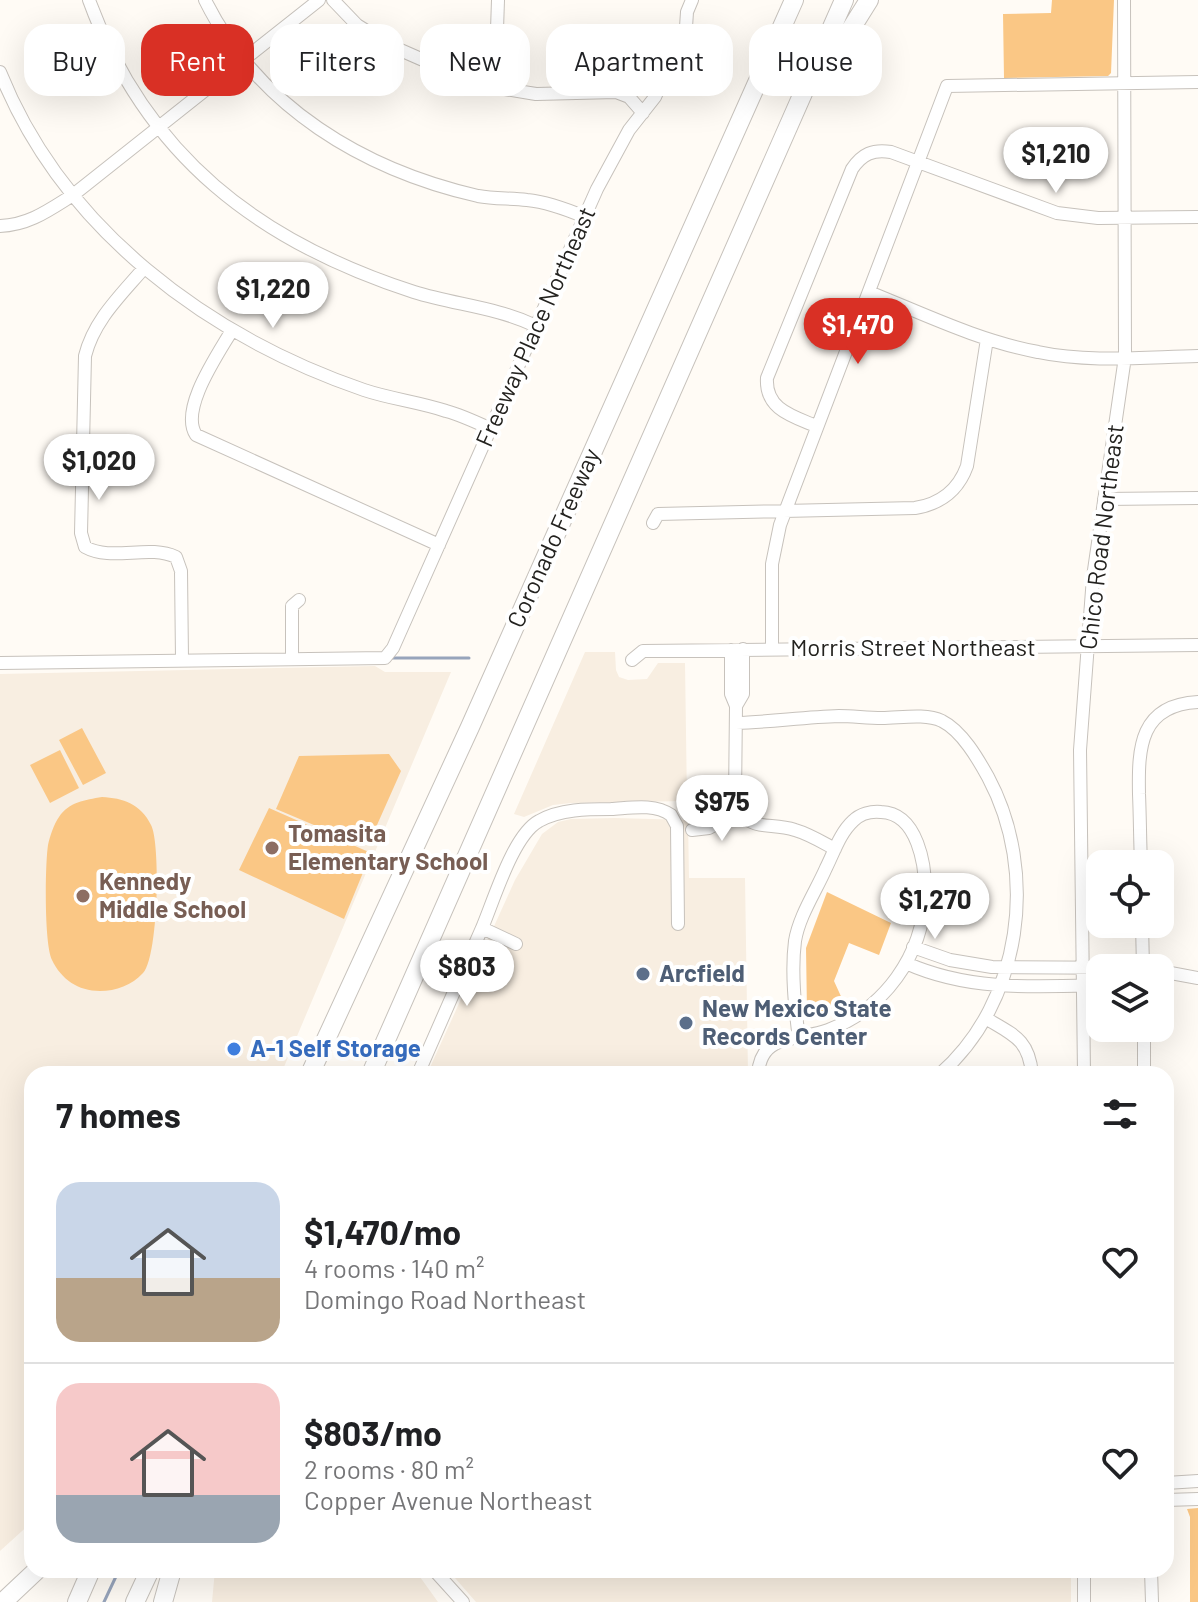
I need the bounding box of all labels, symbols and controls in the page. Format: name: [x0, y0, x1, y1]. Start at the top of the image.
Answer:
chip: Buy: [24, 24, 125, 96]
chip: Rent: [141, 24, 254, 96]
chip: Filters: [270, 24, 404, 96]
chip: New: [420, 24, 530, 96]
chip: Apartment: [546, 24, 733, 96]
chip: House: [749, 24, 882, 96]
pin: $1,210: [991, 127, 1121, 195]
text: $1,210: [1021, 137, 1091, 168]
street label: Freeway Place Northeast: [469, 202, 601, 451]
pin: $1,220: [208, 262, 338, 330]
text: $1,220: [236, 272, 310, 303]
pin: $1,470: [793, 298, 923, 366]
text: $1,470: [822, 308, 894, 339]
street label: Chico Road Northeast: [1072, 422, 1129, 651]
pin: $1,020: [34, 434, 164, 502]
street label: Coronado Freeway: [500, 443, 605, 631]
text: $1,020: [62, 444, 136, 475]
street label: Morris Street Northeast: [790, 632, 1036, 661]
pin: $975: [675, 775, 769, 843]
text: $975: [694, 785, 750, 816]
place label: Tomasita Elementary School: [288, 818, 488, 875]
marker: Tomasita Elementary School: [263, 839, 281, 857]
map controls: [1086, 850, 1174, 1042]
button: locate: [1086, 850, 1174, 938]
place label: Kennedy Middle School: [99, 866, 246, 923]
pin: $1,270: [870, 873, 1000, 941]
text: $1,270: [898, 883, 972, 914]
marker: Kennedy Middle School: [74, 887, 92, 905]
pin: $803: [420, 940, 514, 1008]
text: $803: [438, 950, 496, 981]
button: layers: [1086, 954, 1174, 1042]
place label: Arcfield: [659, 958, 745, 987]
marker: Arcfield: [634, 965, 652, 983]
place label: New Mexico State Records Center: [702, 993, 891, 1050]
marker: New Mexico State Records Center: [677, 1014, 695, 1032]
place label: A-1 Self Storage: [250, 1033, 421, 1062]
marker: A-1 Self Storage: [225, 1040, 243, 1058]
icon: filters: [1098, 1092, 1142, 1136]
text: 7 homes: [56, 1094, 181, 1135]
text: $1,470/mo: [304, 1211, 461, 1252]
icon: home: [120, 1214, 216, 1310]
icon: heart: [1098, 1240, 1142, 1284]
text: 4 rooms · 140 m²: [304, 1252, 484, 1283]
text: Domingo Road Northeast: [304, 1283, 586, 1314]
text: $803/mo: [304, 1412, 442, 1453]
icon: home: [120, 1415, 216, 1511]
icon: heart: [1098, 1441, 1142, 1485]
text: 2 rooms · 80 m²: [304, 1453, 474, 1484]
text: Copper Avenue Northeast: [304, 1484, 593, 1515]

